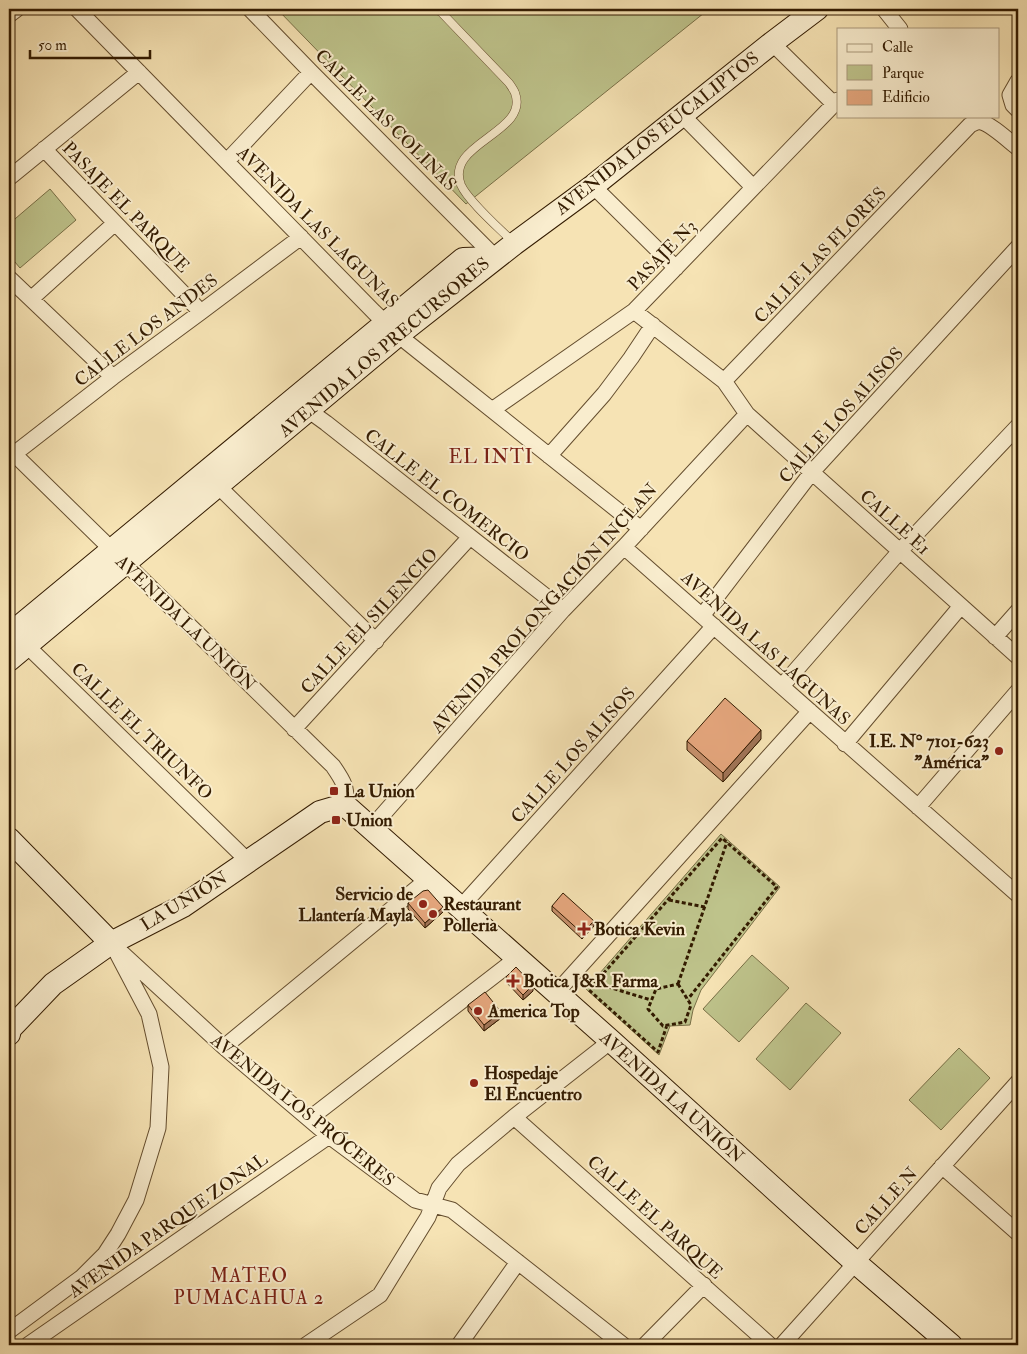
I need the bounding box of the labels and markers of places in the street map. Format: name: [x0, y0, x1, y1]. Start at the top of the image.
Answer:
place label: I.E. N° 7101-623 "América": [869, 730, 989, 774]
marker: I.E. N° 7101-623 "América": [993, 745, 1005, 757]
place label: La Union: [344, 780, 416, 803]
marker: La Union: [328, 785, 340, 797]
place label: Union: [346, 809, 393, 832]
marker: Union: [330, 814, 342, 826]
place label: Servicio de Llantería Mayla: [298, 883, 414, 927]
place label: Restaurant Polleria: [443, 893, 521, 937]
marker: Servicio de Llantería Mayla: [417, 898, 429, 910]
marker: Restaurant Polleria: [427, 908, 439, 920]
place label: Botica Kevin: [594, 918, 686, 941]
marker: Botica Kevin: [578, 923, 590, 935]
place label: Botica J&R Farma: [523, 970, 658, 993]
marker: Botica J&R Farma: [507, 975, 519, 987]
place label: America Top: [487, 1000, 580, 1023]
marker: America Top: [472, 1005, 484, 1017]
place label: Hospedaje El Encuentro: [484, 1062, 582, 1106]
marker: Hospedaje El Encuentro: [468, 1077, 480, 1089]

